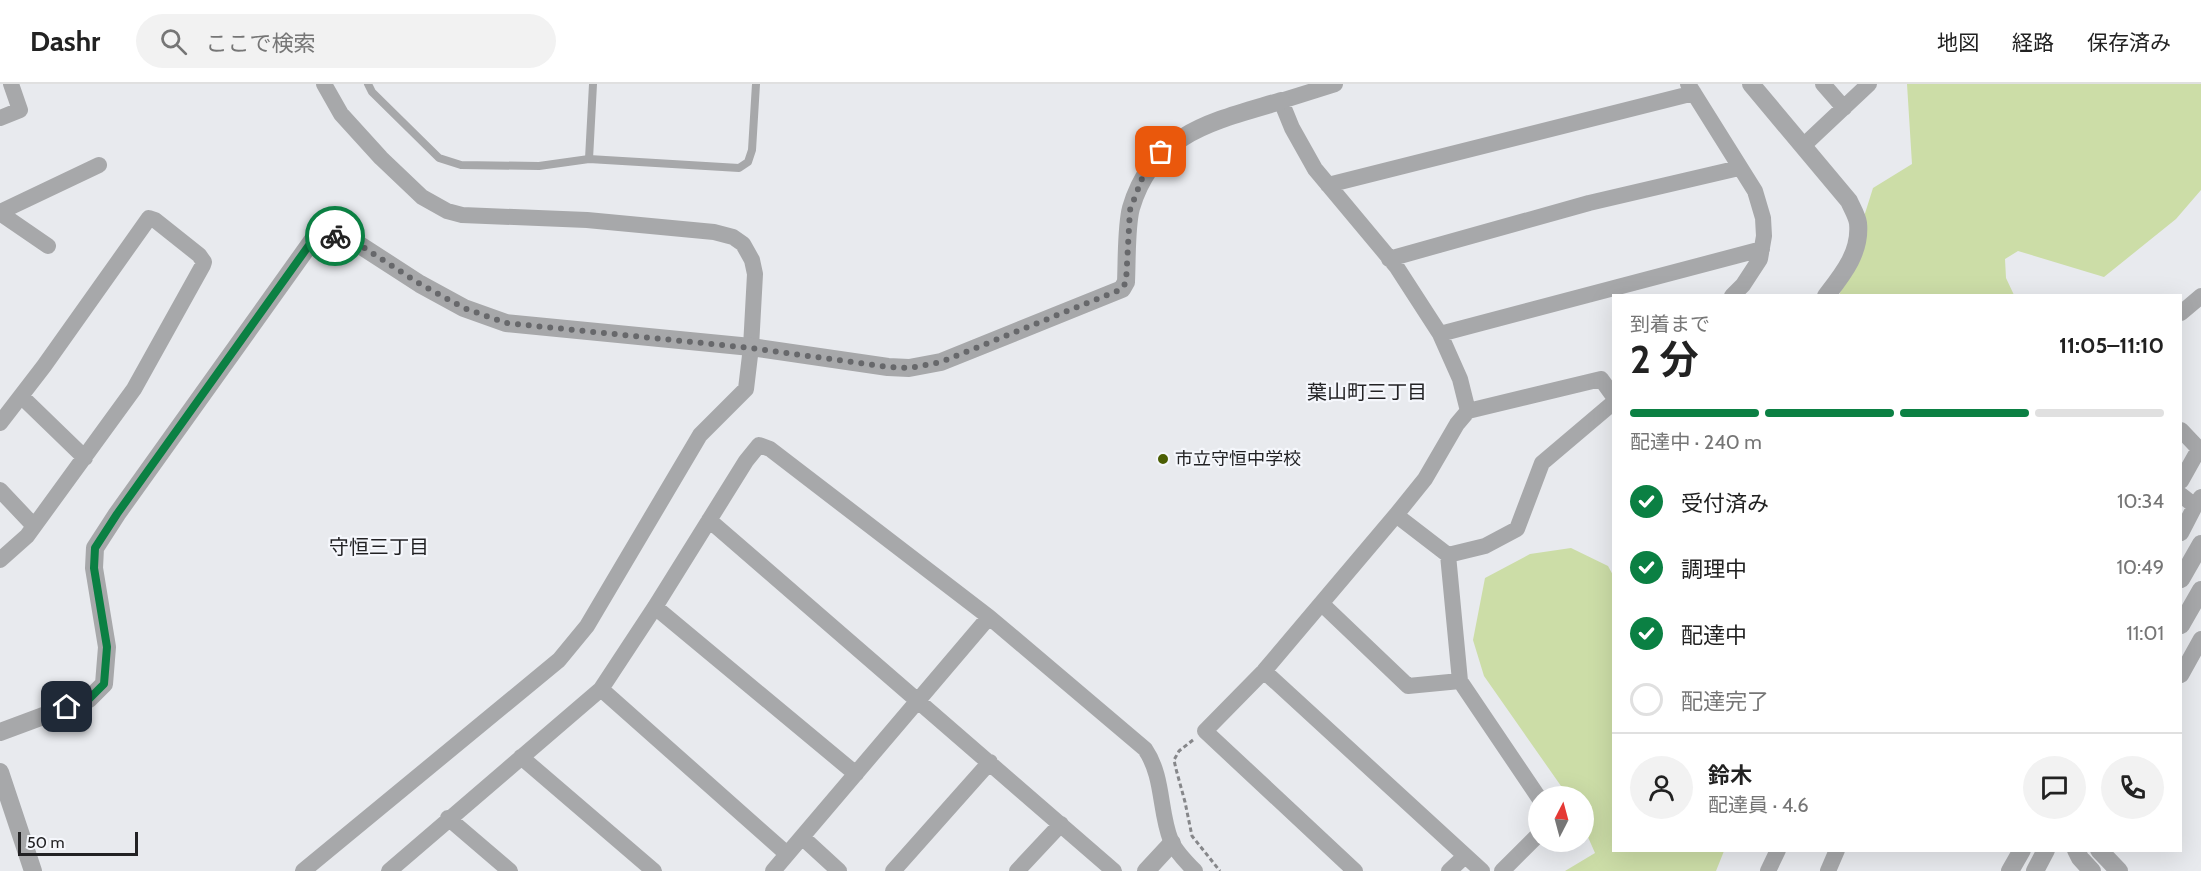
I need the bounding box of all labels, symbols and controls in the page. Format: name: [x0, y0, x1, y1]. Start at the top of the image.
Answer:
search box: [136, 14, 556, 68]
text: Dashr: [30, 24, 100, 58]
icon: search: [157, 25, 190, 58]
text: ここで検索: [205, 30, 315, 57]
text: 地図: [1937, 30, 1979, 55]
text: 経路: [2012, 30, 2054, 55]
text: 保存済み: [2087, 30, 2171, 55]
pin: [1135, 126, 1186, 177]
icon: bag: [1144, 135, 1177, 168]
courier: [305, 206, 365, 266]
icon: bike: [319, 220, 352, 253]
text: 到着まで: [1630, 312, 1710, 336]
text: 11:05–11:10: [2059, 332, 2164, 359]
text: 2 分: [1630, 335, 1698, 383]
district label: 葉山町三丁目: [1307, 380, 1427, 404]
text: 配達中 · 240 m: [1630, 430, 1762, 454]
place label: 市立守恒中学校: [1175, 448, 1301, 470]
marker: 市立守恒中学校: [1156, 452, 1170, 466]
icon: check: [1630, 485, 1663, 518]
text: 10:34: [2117, 489, 2164, 513]
text: 受付済み: [1681, 490, 1769, 517]
district label: 守恒三丁目: [329, 535, 429, 559]
icon: check: [1630, 551, 1663, 584]
text: 10:49: [2116, 555, 2164, 579]
text: 調理中: [1681, 556, 1747, 583]
icon: check: [1630, 617, 1663, 650]
text: 11:01: [2126, 621, 2164, 645]
text: 配達中: [1681, 622, 1747, 649]
pin: [41, 681, 92, 732]
text: 配達完了: [1681, 688, 1769, 715]
icon: home: [50, 690, 83, 723]
button: person: [1630, 756, 1693, 819]
button: chat: [2023, 756, 2086, 819]
button: phone: [2101, 756, 2164, 819]
text: 鈴木: [1708, 762, 1752, 789]
north arrow: [1528, 786, 1594, 852]
map controls: [1528, 786, 1594, 852]
text: 配達員 · 4.6: [1708, 793, 1809, 817]
scale bar: [18, 829, 138, 856]
text: 50 m: [27, 833, 64, 852]

